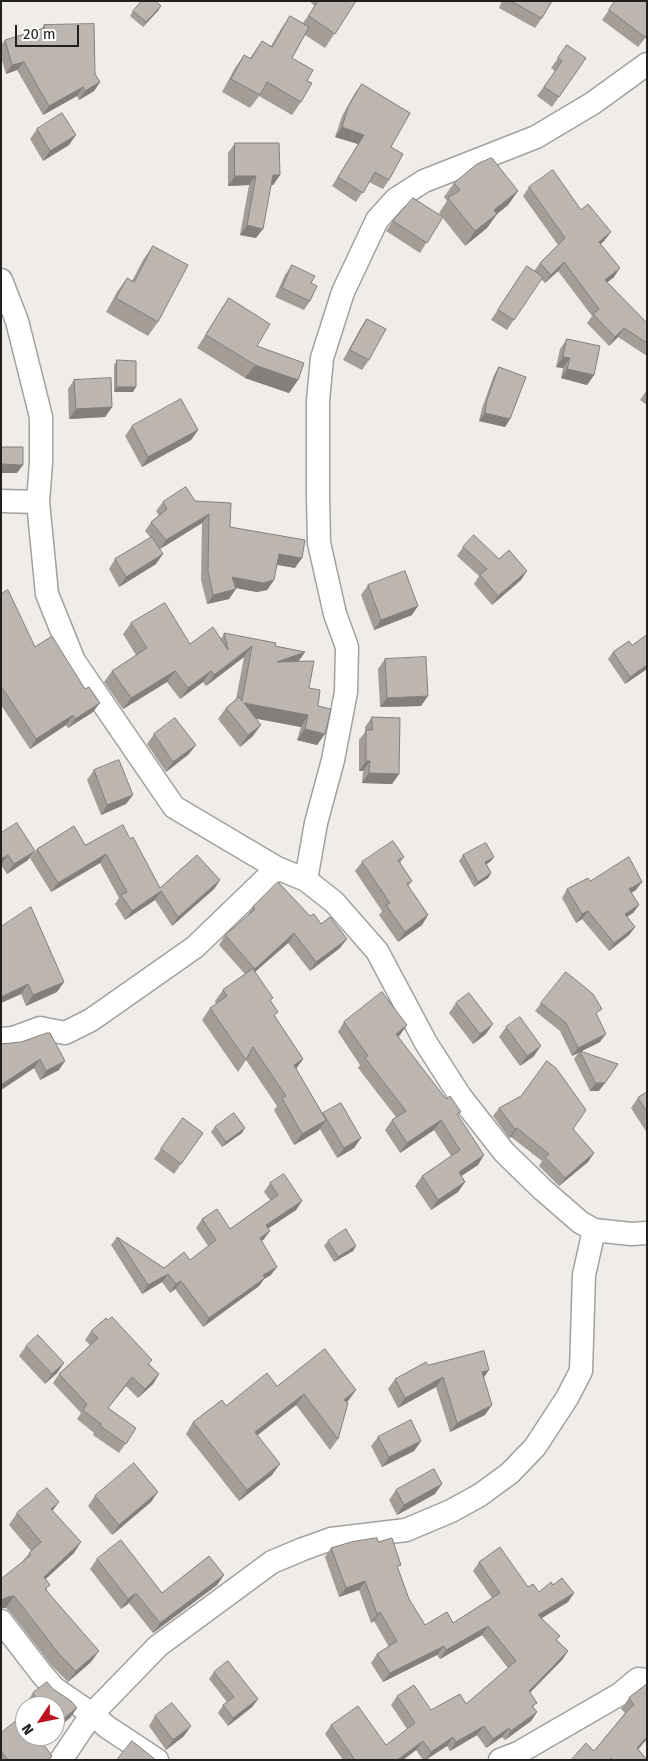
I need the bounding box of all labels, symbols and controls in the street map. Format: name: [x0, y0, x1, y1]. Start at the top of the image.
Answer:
scale bar: [18, 15, 81, 47]
text: 20 m: [23, 25, 56, 43]
north arrow: [15, 1696, 65, 1746]
text: N: [18, 1721, 38, 1738]

